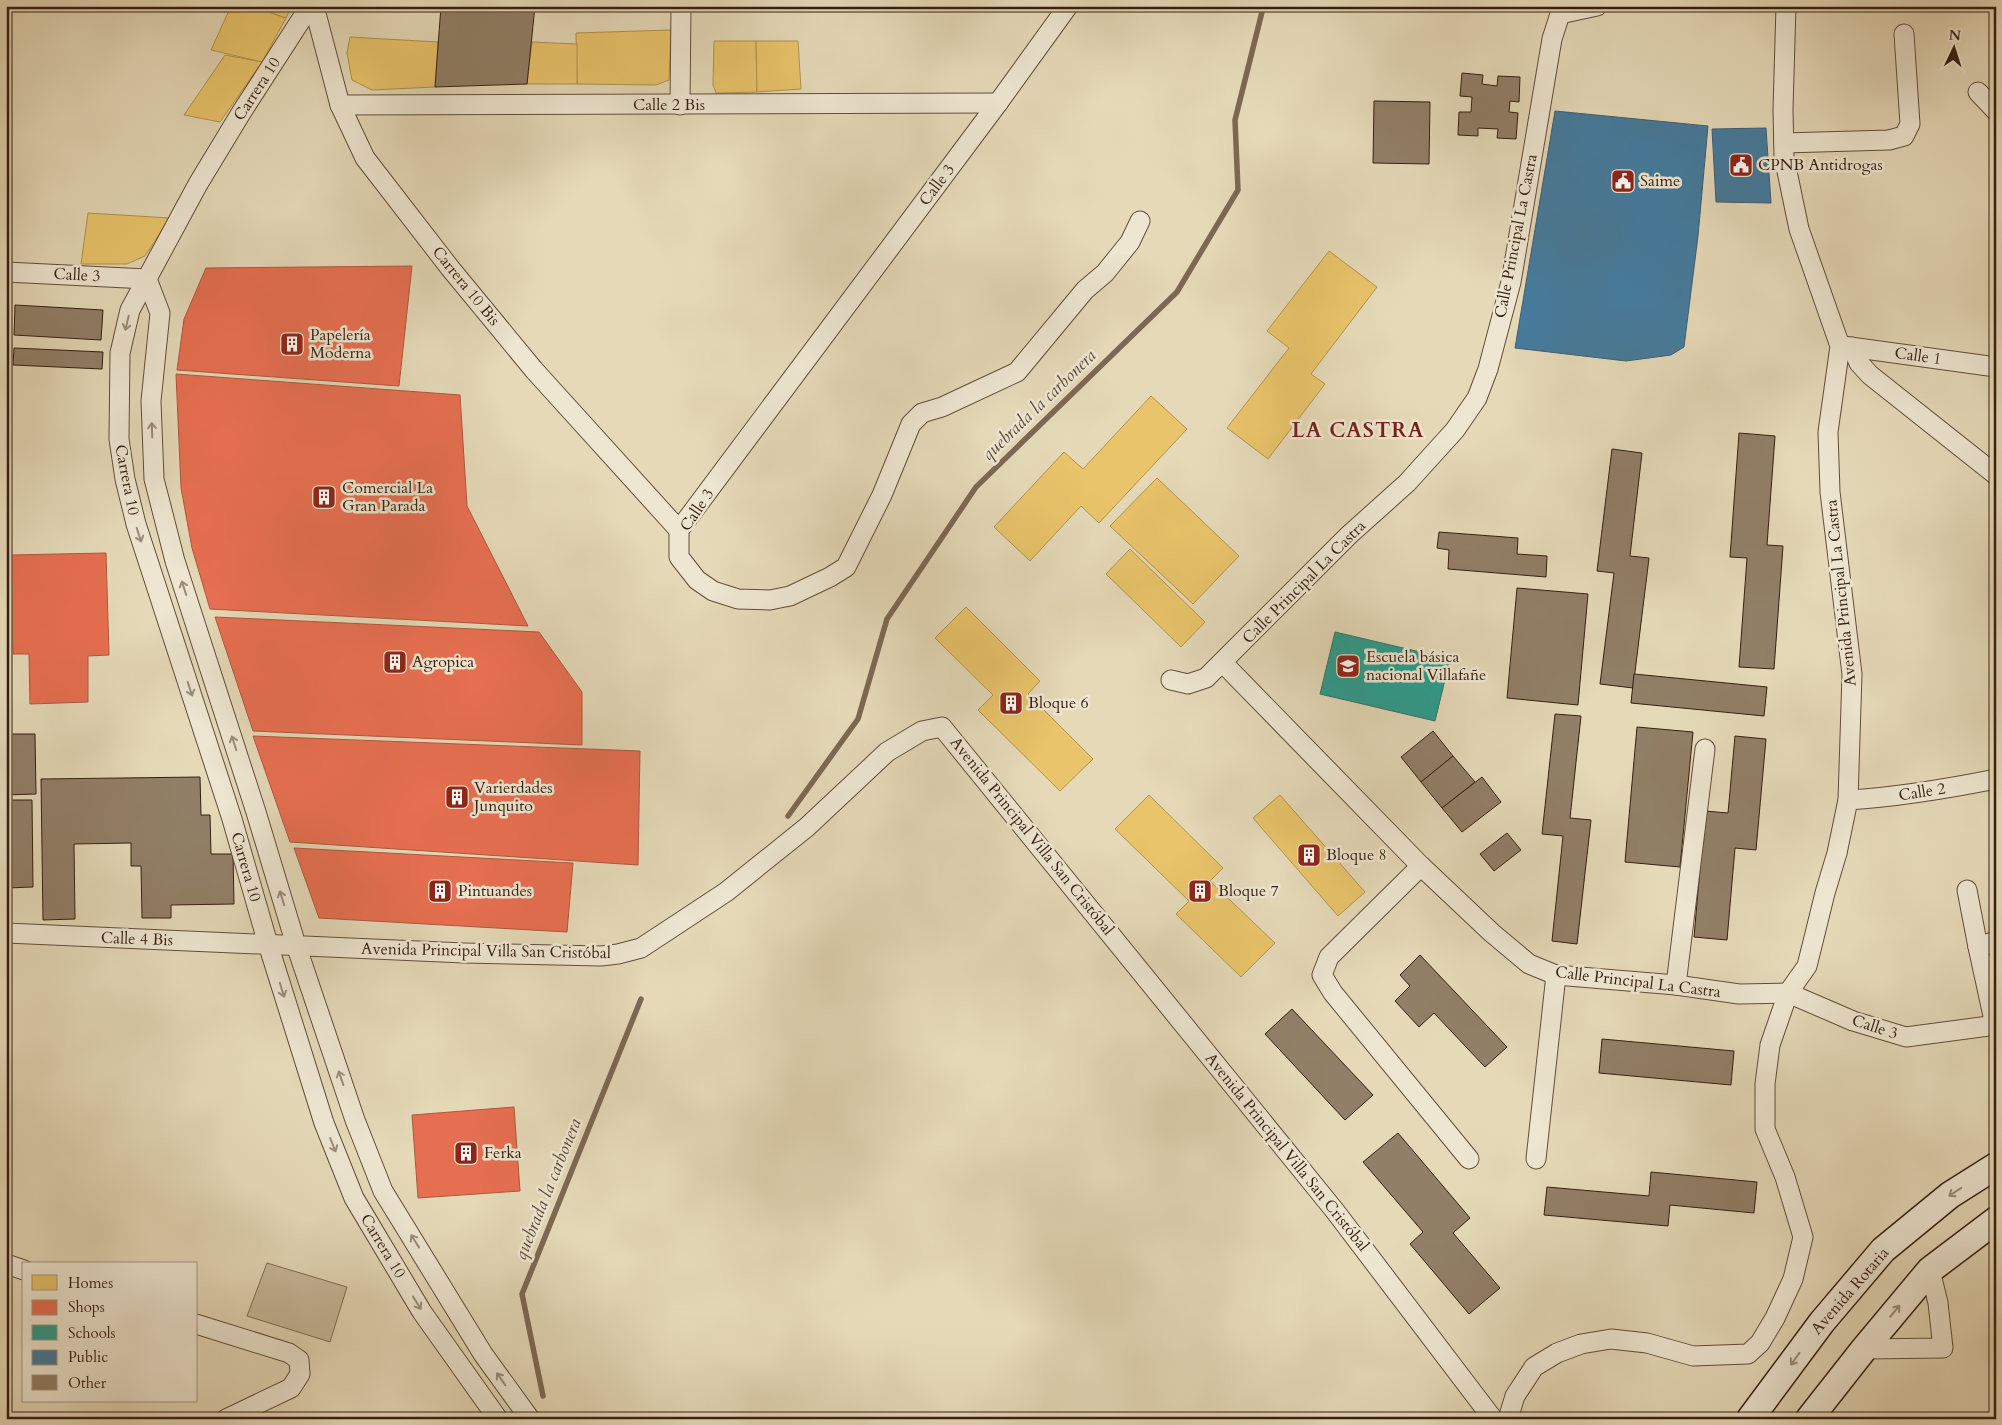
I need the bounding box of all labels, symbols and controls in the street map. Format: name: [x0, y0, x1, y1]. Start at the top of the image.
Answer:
north arrow: [1930, 22, 1980, 72]
text: N: [1948, 26, 1962, 45]
street label: Carrera 10: [228, 53, 286, 125]
street label: Calle 2 Bis: [633, 94, 705, 116]
street label: Calle Principal La Castra: [1489, 152, 1543, 320]
public building icon: CPNB Antidrogas: [1728, 152, 1754, 178]
place label: CPNB Antidrogas: [1758, 154, 1883, 176]
street label: Calle 3: [914, 160, 960, 210]
public building icon: Saime: [1610, 168, 1636, 194]
place label: Saime: [1640, 170, 1680, 192]
street label: Carrera 10 Bis: [427, 242, 505, 330]
street label: Calle 3: [53, 263, 101, 287]
one-way arrow: [122, 314, 131, 330]
place label: Papelería Moderna: [310, 324, 371, 364]
building icon: Papelería Moderna: [279, 331, 305, 357]
street label: Calle 1: [1893, 342, 1943, 370]
water label: quebrada la carbonera: [976, 344, 1102, 466]
district label: LA CASTRA: [1291, 416, 1425, 445]
one-way arrow: [147, 422, 157, 438]
street label: Carrera 10: [109, 443, 145, 517]
place label: Comercial La Gran Parada: [342, 477, 433, 517]
building icon: Comercial La Gran Parada: [311, 484, 337, 510]
street label: Calle 3: [675, 484, 719, 536]
street label: Avenida Principal La Castra: [1820, 498, 1862, 688]
street label: Calle Principal La Castra: [1237, 515, 1371, 649]
one-way arrow: [135, 526, 145, 542]
one-way arrow: [178, 581, 188, 597]
place label: Escuela básica nacional Villafañe: [1366, 646, 1486, 686]
building icon: Agropica: [382, 649, 408, 675]
place label: Agropica: [412, 651, 474, 673]
school or university icon: Escuela básica nacional Villafañe: [1335, 653, 1361, 679]
one-way arrow: [185, 681, 195, 697]
building icon: Bloque 6: [998, 690, 1024, 716]
place label: Bloque 6: [1028, 692, 1089, 714]
street label: Avenida Principal Villa San Cristóbal: [945, 732, 1119, 940]
one-way arrow: [229, 736, 238, 751]
place label: Varierdades Junquito: [472, 777, 553, 817]
street label: Calle 2: [1897, 777, 1947, 807]
building icon: Varierdades Junquito: [444, 784, 470, 810]
street label: Carrera 10: [226, 830, 266, 904]
building icon: Bloque 8: [1296, 842, 1322, 868]
place label: Bloque 8: [1326, 844, 1387, 866]
building icon: Pintuandes: [427, 878, 453, 904]
building icon: Bloque 7: [1187, 878, 1213, 904]
place label: Pintuandes: [458, 880, 532, 902]
place label: Bloque 7: [1218, 880, 1279, 902]
one-way arrow: [276, 890, 286, 906]
street label: Calle 4 Bis: [101, 927, 173, 951]
street label: Avenida Principal Villa San Cristóbal: [361, 938, 611, 964]
street label: Calle Principal La Castra: [1554, 961, 1722, 1003]
one-way arrow: [278, 982, 288, 998]
street label: Calle 3: [1849, 1009, 1901, 1045]
street label: Avenida Principal Villa San Cristóbal: [1200, 1048, 1374, 1256]
one-way arrow: [336, 1071, 345, 1087]
water label: quebrada la carbonera: [508, 1115, 588, 1263]
one-way arrow: [328, 1137, 338, 1152]
building icon: Ferka: [453, 1140, 479, 1166]
place label: Ferka: [484, 1142, 522, 1164]
one-way arrow: [1948, 1187, 1962, 1197]
street label: Carrera 10: [355, 1210, 411, 1282]
one-way arrow: [410, 1235, 420, 1249]
street label: Avenida Rotaria: [1806, 1243, 1894, 1339]
legend: [22, 1262, 198, 1402]
text: Homes: [68, 1273, 113, 1293]
one-way arrow: [412, 1296, 422, 1310]
text: Shops: [68, 1297, 105, 1317]
one-way arrow: [1889, 1305, 1900, 1318]
text: Schools: [68, 1323, 116, 1343]
text: Public: [68, 1347, 108, 1367]
one-way arrow: [1789, 1352, 1800, 1365]
one-way arrow: [496, 1372, 506, 1386]
text: Other: [68, 1373, 107, 1393]

